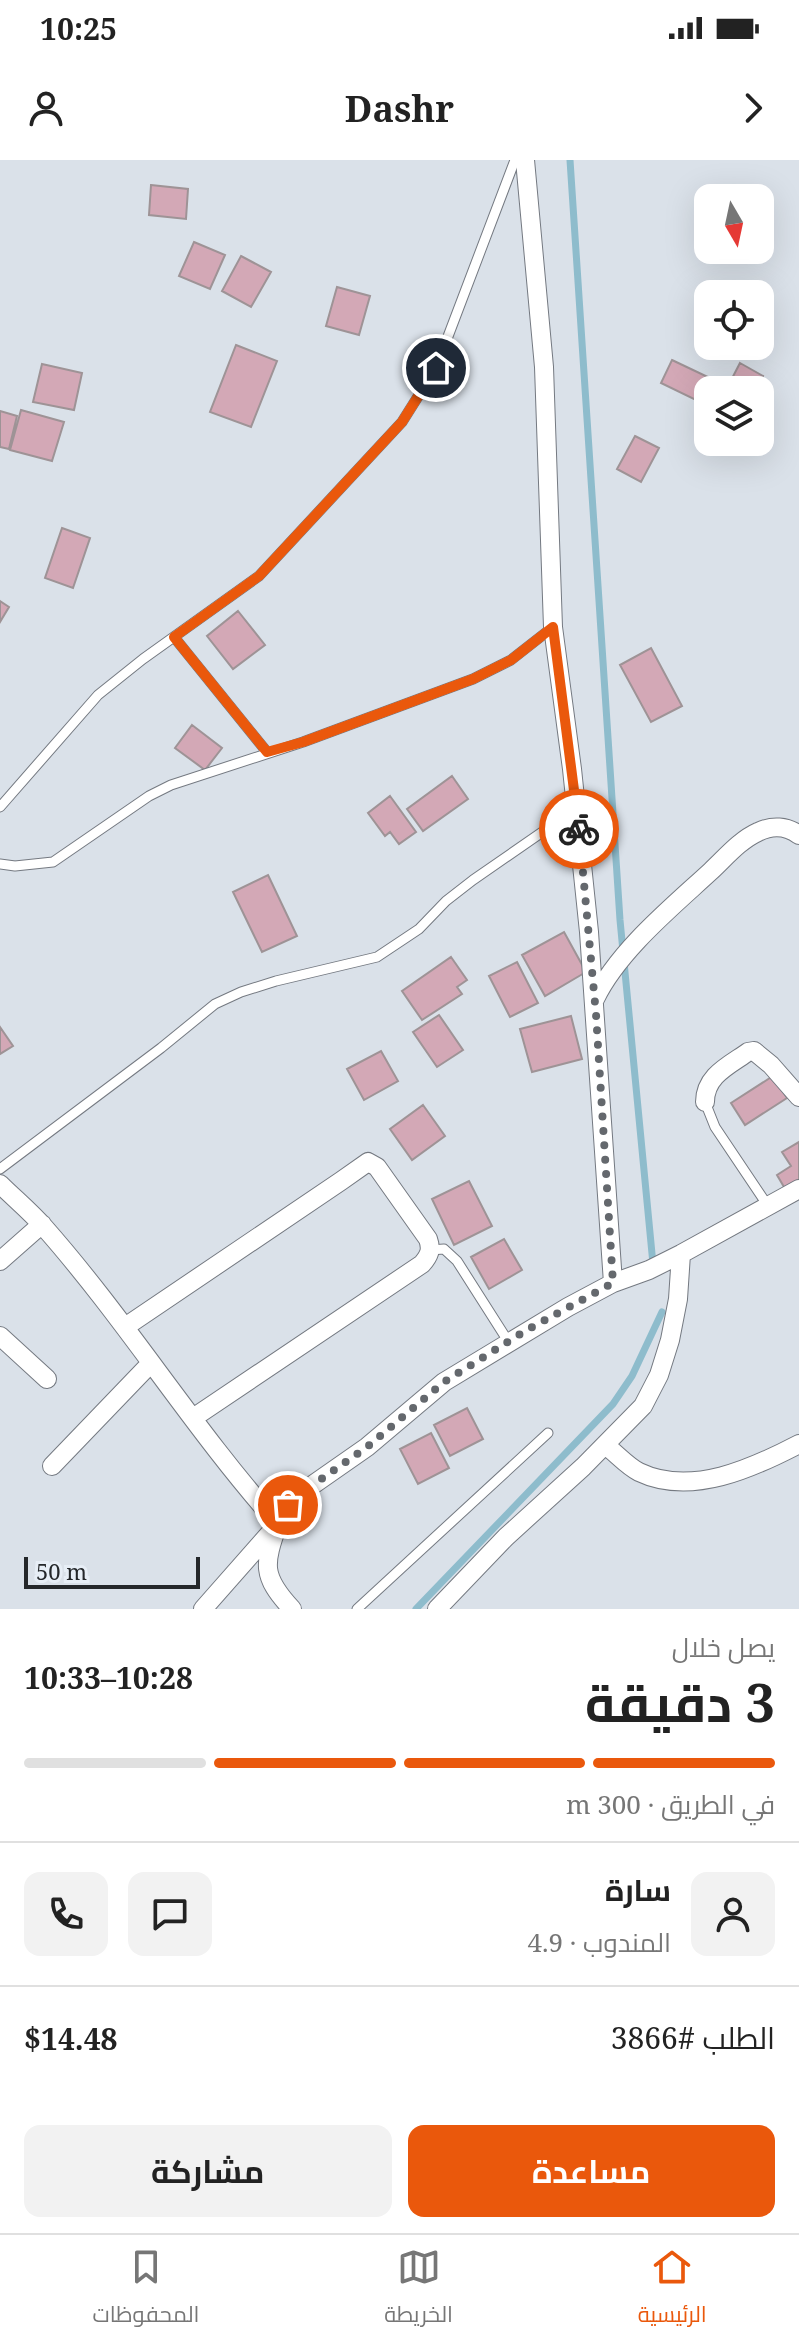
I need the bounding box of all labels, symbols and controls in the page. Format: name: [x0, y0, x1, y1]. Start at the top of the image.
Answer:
text: 10:25: [40, 8, 117, 49]
text: Dashr: [345, 84, 454, 133]
icon: person: [24, 86, 68, 130]
icon: forward: [731, 86, 775, 130]
north arrow: [694, 184, 774, 264]
map controls: [694, 184, 774, 456]
button: locate: [694, 280, 774, 360]
pin: [402, 334, 470, 402]
icon: home: [414, 346, 458, 390]
button: layers: [694, 376, 774, 456]
courier: [539, 789, 619, 869]
icon: bike: [557, 807, 601, 851]
pin: [254, 1471, 322, 1539]
icon: bag: [266, 1483, 310, 1527]
scale bar: [24, 1553, 200, 1589]
text: 50 m: [36, 1556, 87, 1586]
text: يصل خلال: [672, 1629, 775, 1665]
text: 10:28–10:33: [24, 1657, 193, 1698]
text: 3 دقيقة: [585, 1666, 775, 1737]
text: في الطريق · 300 m: [566, 1786, 775, 1822]
text: سارة: [605, 1869, 671, 1910]
button: phone: [24, 1872, 108, 1956]
button: chat: [128, 1872, 212, 1956]
button: person: [691, 1872, 775, 1956]
text: المندوب · 4.9: [527, 1924, 671, 1960]
text: الطلب #3866: [611, 2017, 775, 2058]
text: $14.48: [24, 2018, 118, 2059]
button: مشاركة: [24, 2125, 392, 2217]
button: مساعدة: [408, 2125, 775, 2217]
tab: المحفوظات: [92, 2245, 199, 2335]
tab: الخريطة: [384, 2245, 453, 2335]
tab: الرئيسية: [638, 2245, 707, 2335]

